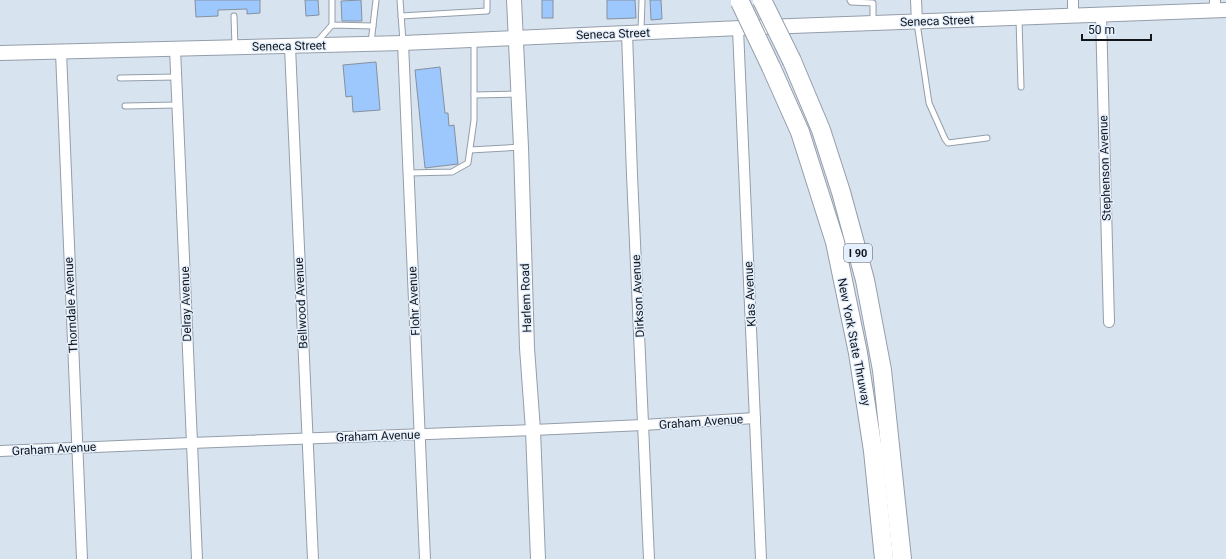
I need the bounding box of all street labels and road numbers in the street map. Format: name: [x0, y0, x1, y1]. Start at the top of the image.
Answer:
street label: Seneca Street: [900, 13, 974, 29]
street label: Seneca Street: [576, 26, 650, 42]
street label: Seneca Street: [252, 38, 326, 54]
street label: Stephenson Avenue: [1096, 115, 1114, 221]
road number: I 90: [844, 244, 872, 262]
street label: Dirkson Avenue: [629, 254, 647, 338]
street label: Thorndale Avenue: [61, 257, 81, 353]
street label: Bellwood Avenue: [292, 257, 310, 349]
street label: Klas Avenue: [741, 261, 759, 327]
street label: Harlem Road: [518, 263, 534, 333]
street label: Delray Avenue: [178, 266, 194, 342]
street label: Flohr Avenue: [405, 266, 423, 336]
street label: New York State Thruway: [835, 277, 873, 407]
street label: Graham Avenue: [658, 412, 744, 432]
street label: Graham Avenue: [336, 428, 420, 444]
street label: Graham Avenue: [11, 440, 97, 458]

